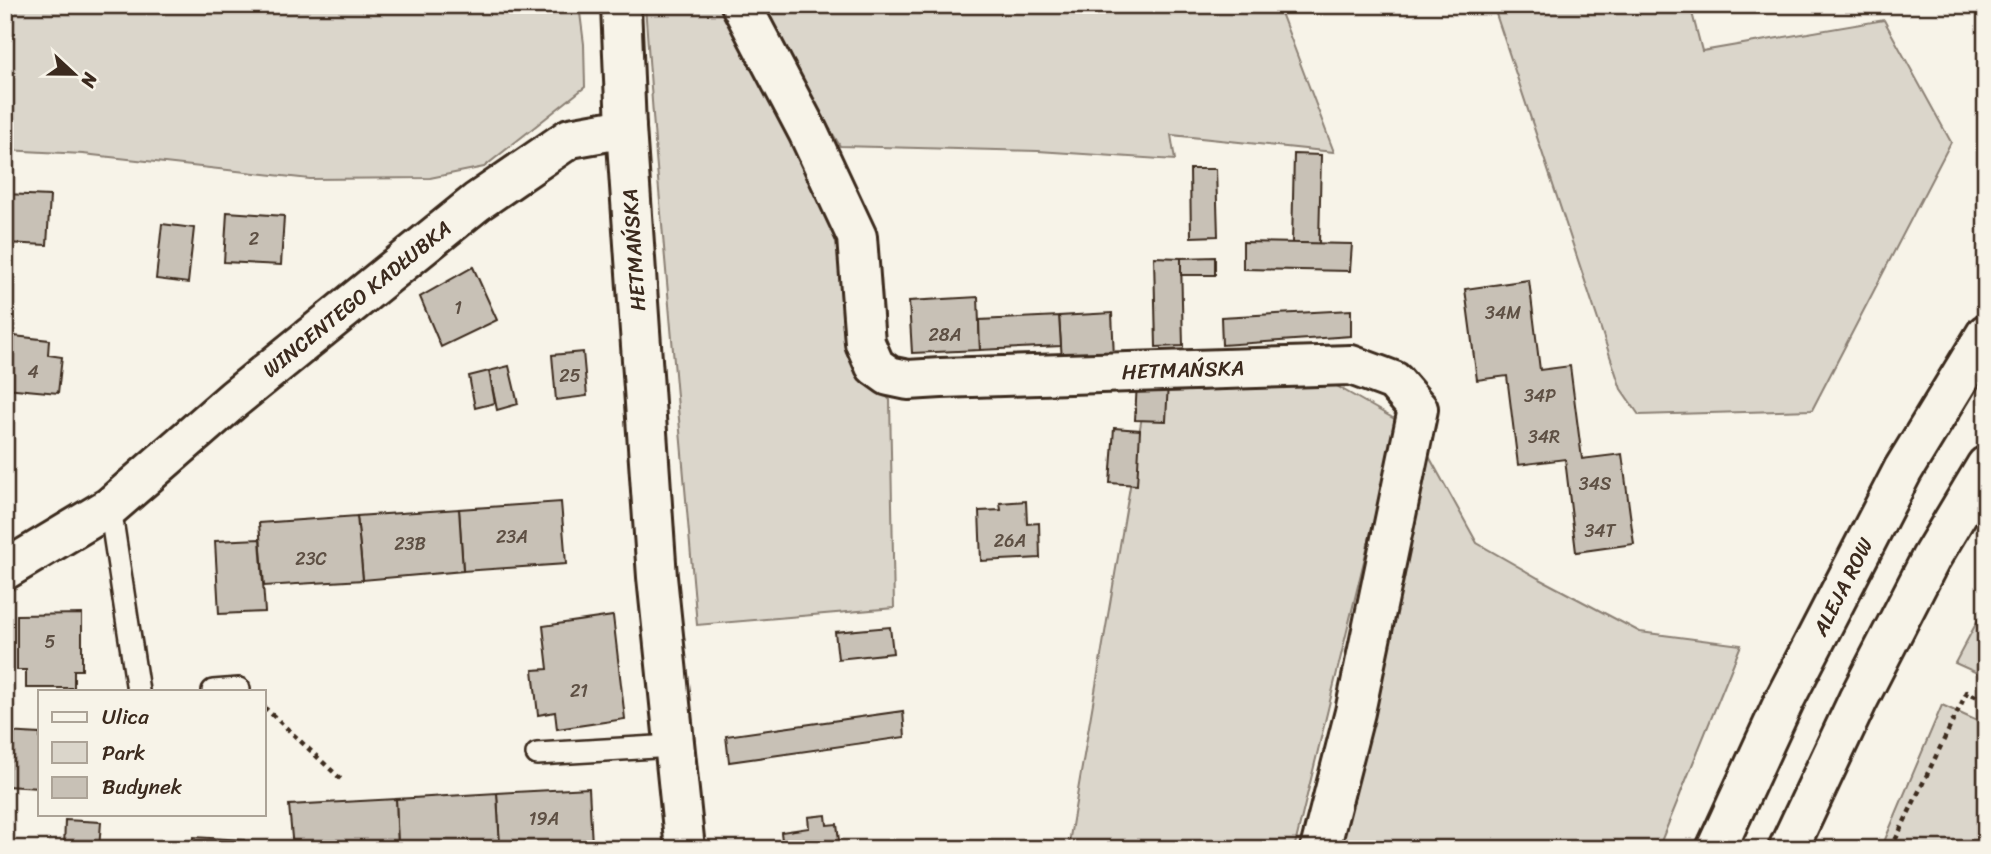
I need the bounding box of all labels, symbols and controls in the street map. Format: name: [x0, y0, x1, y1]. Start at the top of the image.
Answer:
north arrow: [38, 38, 108, 108]
text: N: [71, 67, 107, 93]
street label: HETMAŃSKA: [611, 188, 657, 312]
street label: WINCENTEGO KADŁUBKA: [254, 210, 460, 388]
house number: 2: [249, 223, 259, 255]
house number: 1: [454, 292, 462, 324]
house number: 34M: [1485, 297, 1521, 329]
house number: 28A: [928, 319, 962, 351]
street label: HETMAŃSKA: [1121, 349, 1245, 391]
house number: 4: [27, 356, 39, 388]
house number: 25: [559, 360, 581, 392]
house number: 34P: [1524, 380, 1556, 412]
house number: 34R: [1528, 421, 1560, 453]
house number: 34S: [1579, 468, 1611, 500]
house number: 34T: [1584, 515, 1617, 547]
house number: 23A: [496, 521, 528, 553]
house number: 26A: [994, 525, 1026, 557]
house number: 23B: [394, 528, 426, 560]
street label: ALEJA ROW: [1801, 530, 1884, 644]
house number: 23C: [295, 543, 328, 575]
house number: 5: [45, 626, 56, 658]
house number: 21: [570, 675, 588, 707]
legend: [38, 690, 266, 816]
text: Ulica: [102, 698, 149, 736]
text: Park: [102, 734, 145, 772]
text: Budynek: [102, 768, 183, 806]
house number: 19A: [529, 803, 559, 835]

